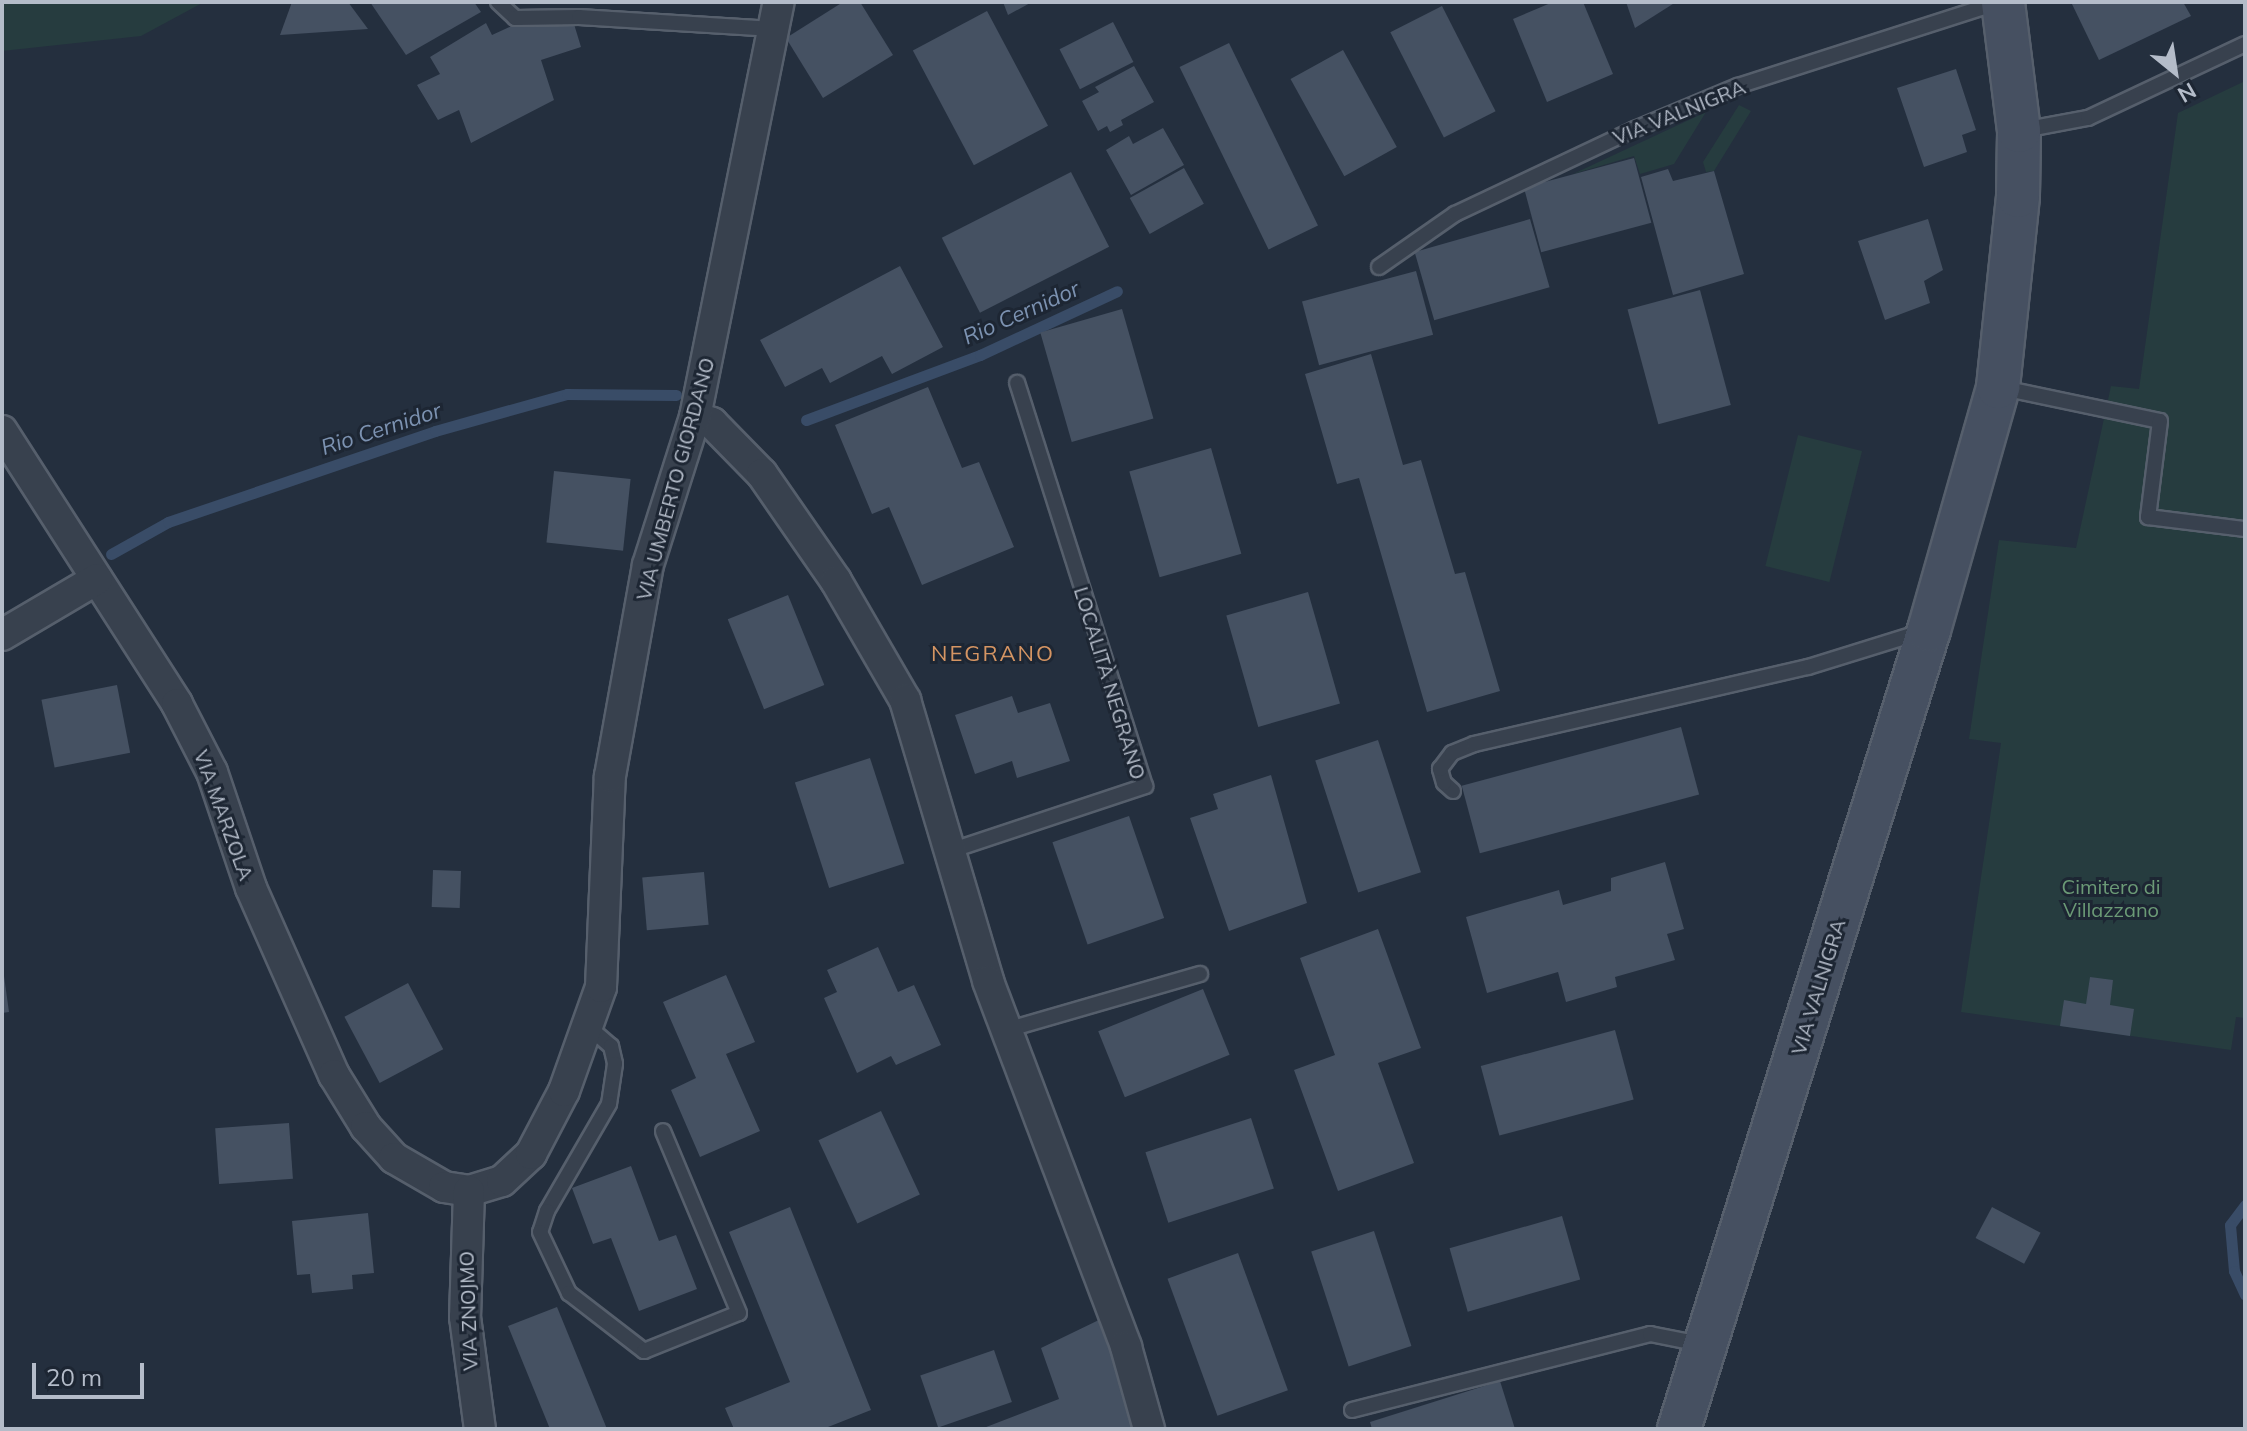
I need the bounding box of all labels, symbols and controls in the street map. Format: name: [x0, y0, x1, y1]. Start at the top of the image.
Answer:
north arrow: [2135, 32, 2215, 112]
street label: VIA VALNIGRA: [1609, 75, 1749, 149]
text: N: [2173, 77, 2201, 109]
water label: Rio Cernidor: [959, 276, 1083, 350]
street label: VIA UMBERTO GIORDANO: [631, 355, 719, 603]
water label: Rio Cernidor: [318, 397, 444, 461]
street label: LOCALITÀ NEGRANO: [1069, 584, 1151, 782]
district label: NEGRANO: [931, 641, 1055, 667]
street label: VIA MARZOLA: [189, 747, 259, 883]
park label: Cimitero di Villazzano: [2061, 875, 2161, 922]
street label: VIA VALNIGRA: [1786, 916, 1850, 1058]
street label: VIA ZNOJMO: [454, 1251, 482, 1371]
scale bar: [36, 1347, 148, 1397]
text: 20 m: [46, 1362, 102, 1392]

